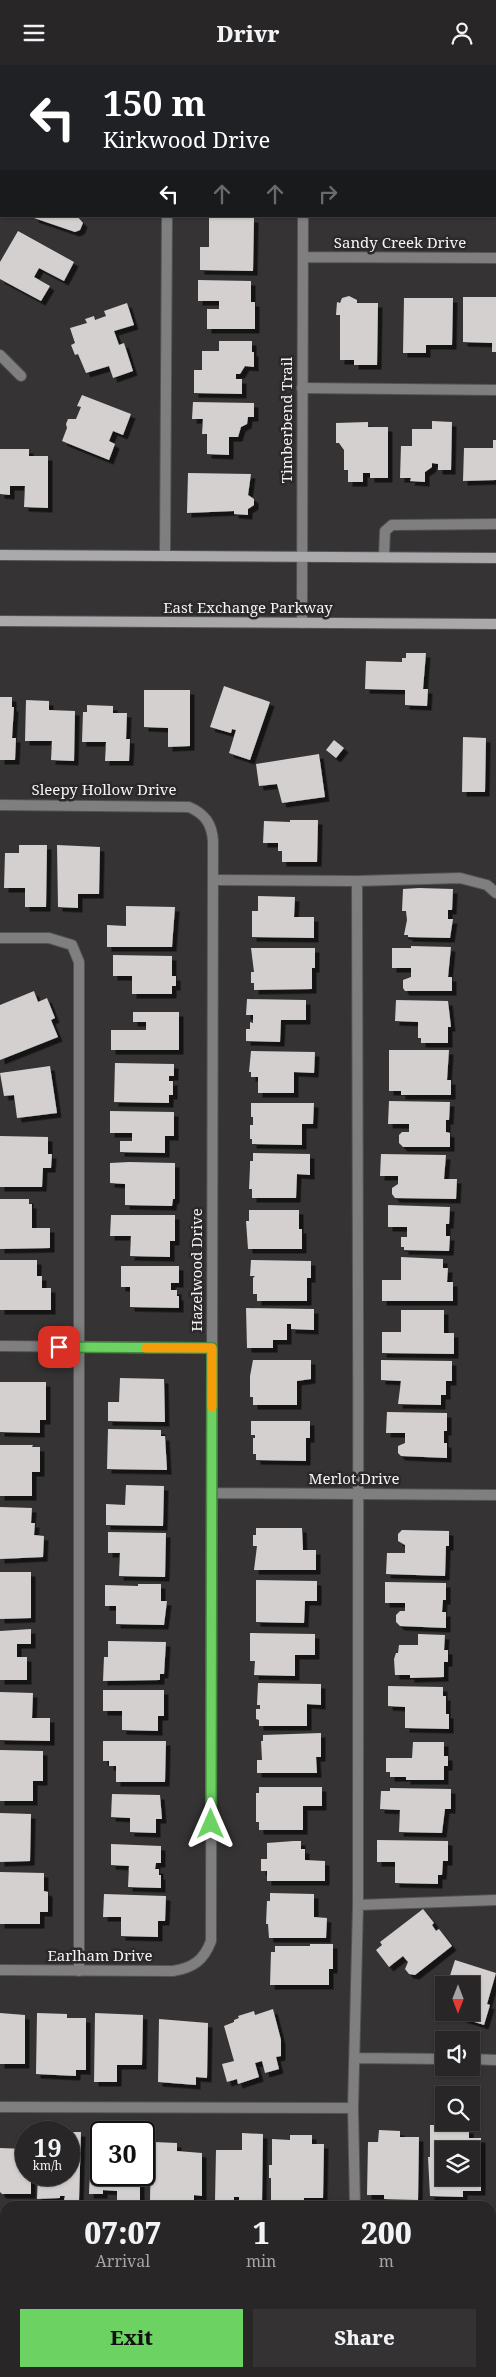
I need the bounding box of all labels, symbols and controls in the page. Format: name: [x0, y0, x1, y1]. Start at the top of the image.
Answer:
text: Drivr: [217, 18, 279, 48]
icon: menu: [20, 19, 48, 47]
icon: person: [448, 19, 476, 47]
text: 150 m: [103, 79, 206, 126]
icon: left: [20, 85, 85, 150]
text: Kirkwood Drive: [103, 124, 270, 154]
icon: left: [155, 180, 183, 208]
icon: ahead: [208, 180, 236, 208]
icon: ahead: [261, 180, 289, 208]
icon: right: [314, 180, 342, 208]
street label: Sandy Creek Drive: [334, 232, 466, 252]
street label: Timberbend Trail: [276, 356, 296, 483]
street label: East Exchange Parkway: [163, 597, 333, 617]
street label: Sleepy Hollow Drive: [32, 779, 176, 799]
street label: Hazelwood Drive: [186, 1208, 206, 1332]
pin: [38, 1326, 80, 1368]
icon: arrive: [45, 1333, 73, 1361]
street label: Merlot Drive: [308, 1468, 400, 1488]
position arrow: [184, 1797, 236, 1849]
street label: Earlham Drive: [47, 1945, 153, 1965]
north arrow: [435, 1976, 480, 2021]
map controls: [435, 1976, 480, 2186]
button: sound: [435, 2031, 480, 2076]
button: search: [435, 2086, 480, 2131]
speed limit sign: 30: [90, 2121, 155, 2186]
text: 19: [33, 2130, 62, 2164]
button: layers: [435, 2141, 480, 2186]
text: km/h: [33, 2157, 62, 2174]
text: 07:07: [84, 2212, 162, 2253]
text: 1: [253, 2212, 270, 2253]
text: 200: [361, 2212, 412, 2253]
text: Arrival: [96, 2250, 150, 2272]
text: min: [246, 2250, 276, 2272]
text: m: [379, 2250, 394, 2272]
button: Exit: [20, 2309, 243, 2367]
button: Share: [253, 2309, 476, 2367]

